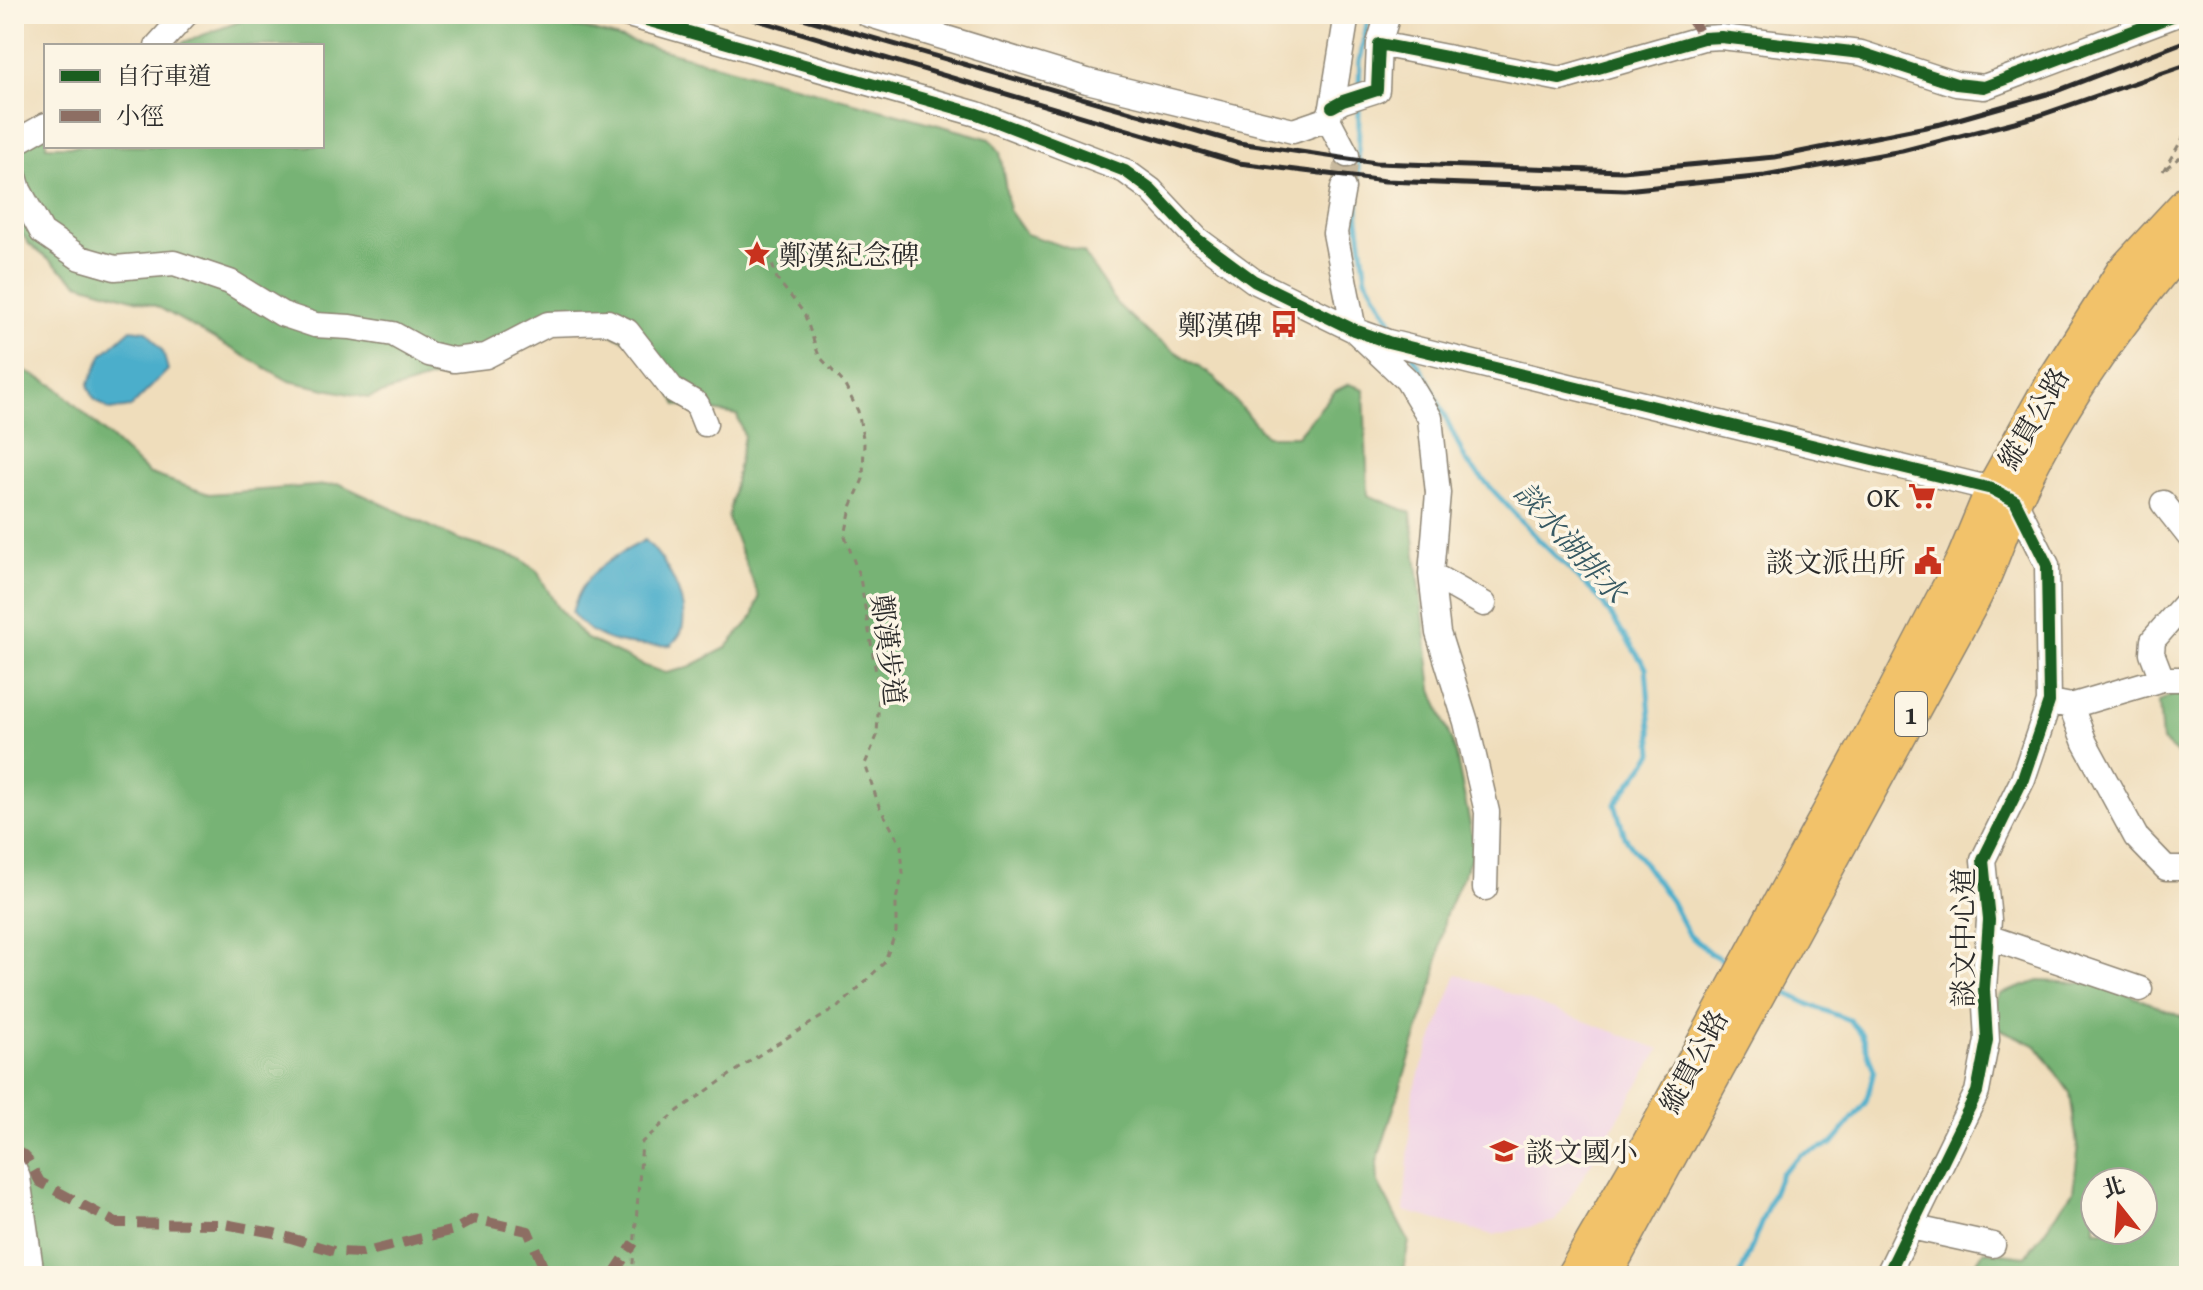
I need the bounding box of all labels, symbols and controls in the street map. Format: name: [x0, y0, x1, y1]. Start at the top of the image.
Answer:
legend: [44, 44, 324, 148]
text: 自行車道: [116, 58, 212, 93]
text: 小徑: [116, 98, 164, 133]
place label: 鄭漢紀念碑: [779, 234, 919, 275]
place icon: 鄭漢紀念碑: [742, 239, 772, 269]
place label: 鄭漢碑: [1178, 304, 1262, 345]
bus stop icon: 鄭漢碑: [1269, 309, 1299, 339]
street label: 縱貫公路: [1987, 359, 2079, 477]
water label: 談水湖排水: [1504, 472, 1640, 615]
place label: OK: [1866, 476, 1900, 517]
supermarket icon: OK: [1907, 481, 1937, 511]
place label: 談文派出所: [1766, 541, 1906, 582]
public building icon: 談文派出所: [1913, 546, 1943, 576]
street label: 鄭漢步道: [862, 592, 916, 708]
road number: 1: [1895, 692, 1927, 736]
street label: 談文中心道: [1942, 867, 1983, 1007]
street label: 縱貫公路: [1649, 1002, 1737, 1120]
place label: 談文國小: [1526, 1131, 1638, 1172]
school or university icon: 談文國小: [1489, 1136, 1519, 1166]
north arrow: [2079, 1166, 2159, 1246]
text: 北: [2098, 1168, 2128, 1205]

